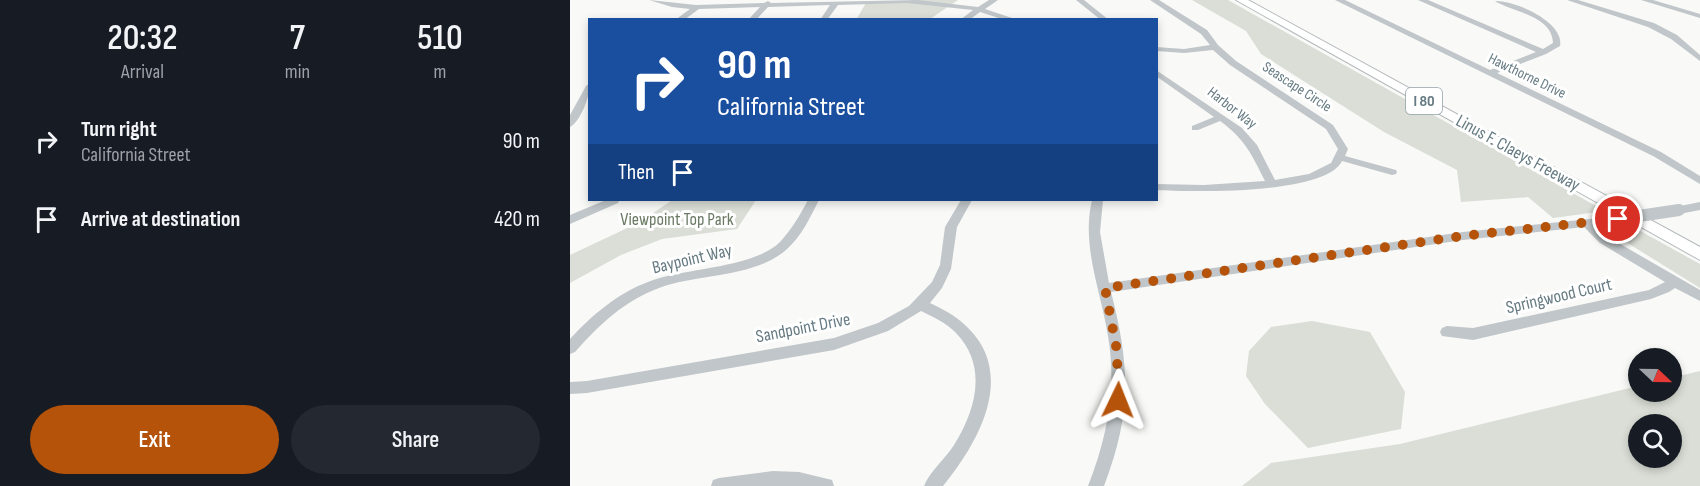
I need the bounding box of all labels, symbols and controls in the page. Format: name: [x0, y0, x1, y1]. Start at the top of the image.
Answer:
text: 20:32: [107, 17, 178, 60]
text: 7: [290, 17, 305, 60]
text: 510: [417, 17, 463, 60]
text: 90 m: [717, 40, 791, 91]
icon: right: [618, 42, 696, 120]
street label: Hawthorne Drive: [1485, 49, 1569, 103]
street label: Seascape Circle: [1259, 58, 1335, 116]
text: Arrival: [121, 60, 164, 84]
text: min: [285, 60, 310, 84]
text: m: [434, 60, 446, 84]
street label: Harbor Way: [1203, 83, 1261, 133]
road number: I 80: [1406, 88, 1442, 114]
text: California Street: [717, 91, 865, 123]
street label: Linus F. Claeys Freeway: [1452, 110, 1584, 196]
text: Turn right: [81, 116, 157, 143]
icon: right: [30, 125, 63, 158]
text: 90 m: [503, 128, 540, 155]
text: California Street: [81, 143, 191, 167]
icon: arrive: [666, 156, 699, 189]
text: Then: [618, 159, 654, 186]
pin: [1592, 193, 1643, 244]
icon: arrive: [1601, 202, 1634, 235]
icon: arrive: [30, 203, 63, 236]
text: Arrive at destination: [81, 206, 240, 233]
text: 420 m: [494, 206, 540, 233]
park label: Viewpoint Top Park: [620, 209, 734, 230]
street label: Baypoint Way: [650, 240, 734, 278]
street label: Springwood Court: [1504, 273, 1615, 318]
street label: Sandpoint Drive: [754, 309, 852, 347]
north arrow: [1628, 348, 1682, 402]
map controls: [1628, 348, 1682, 468]
position arrow: [1086, 368, 1150, 432]
button: Exit: [30, 405, 279, 474]
button: Share: [291, 405, 540, 474]
button: search: [1628, 414, 1682, 468]

